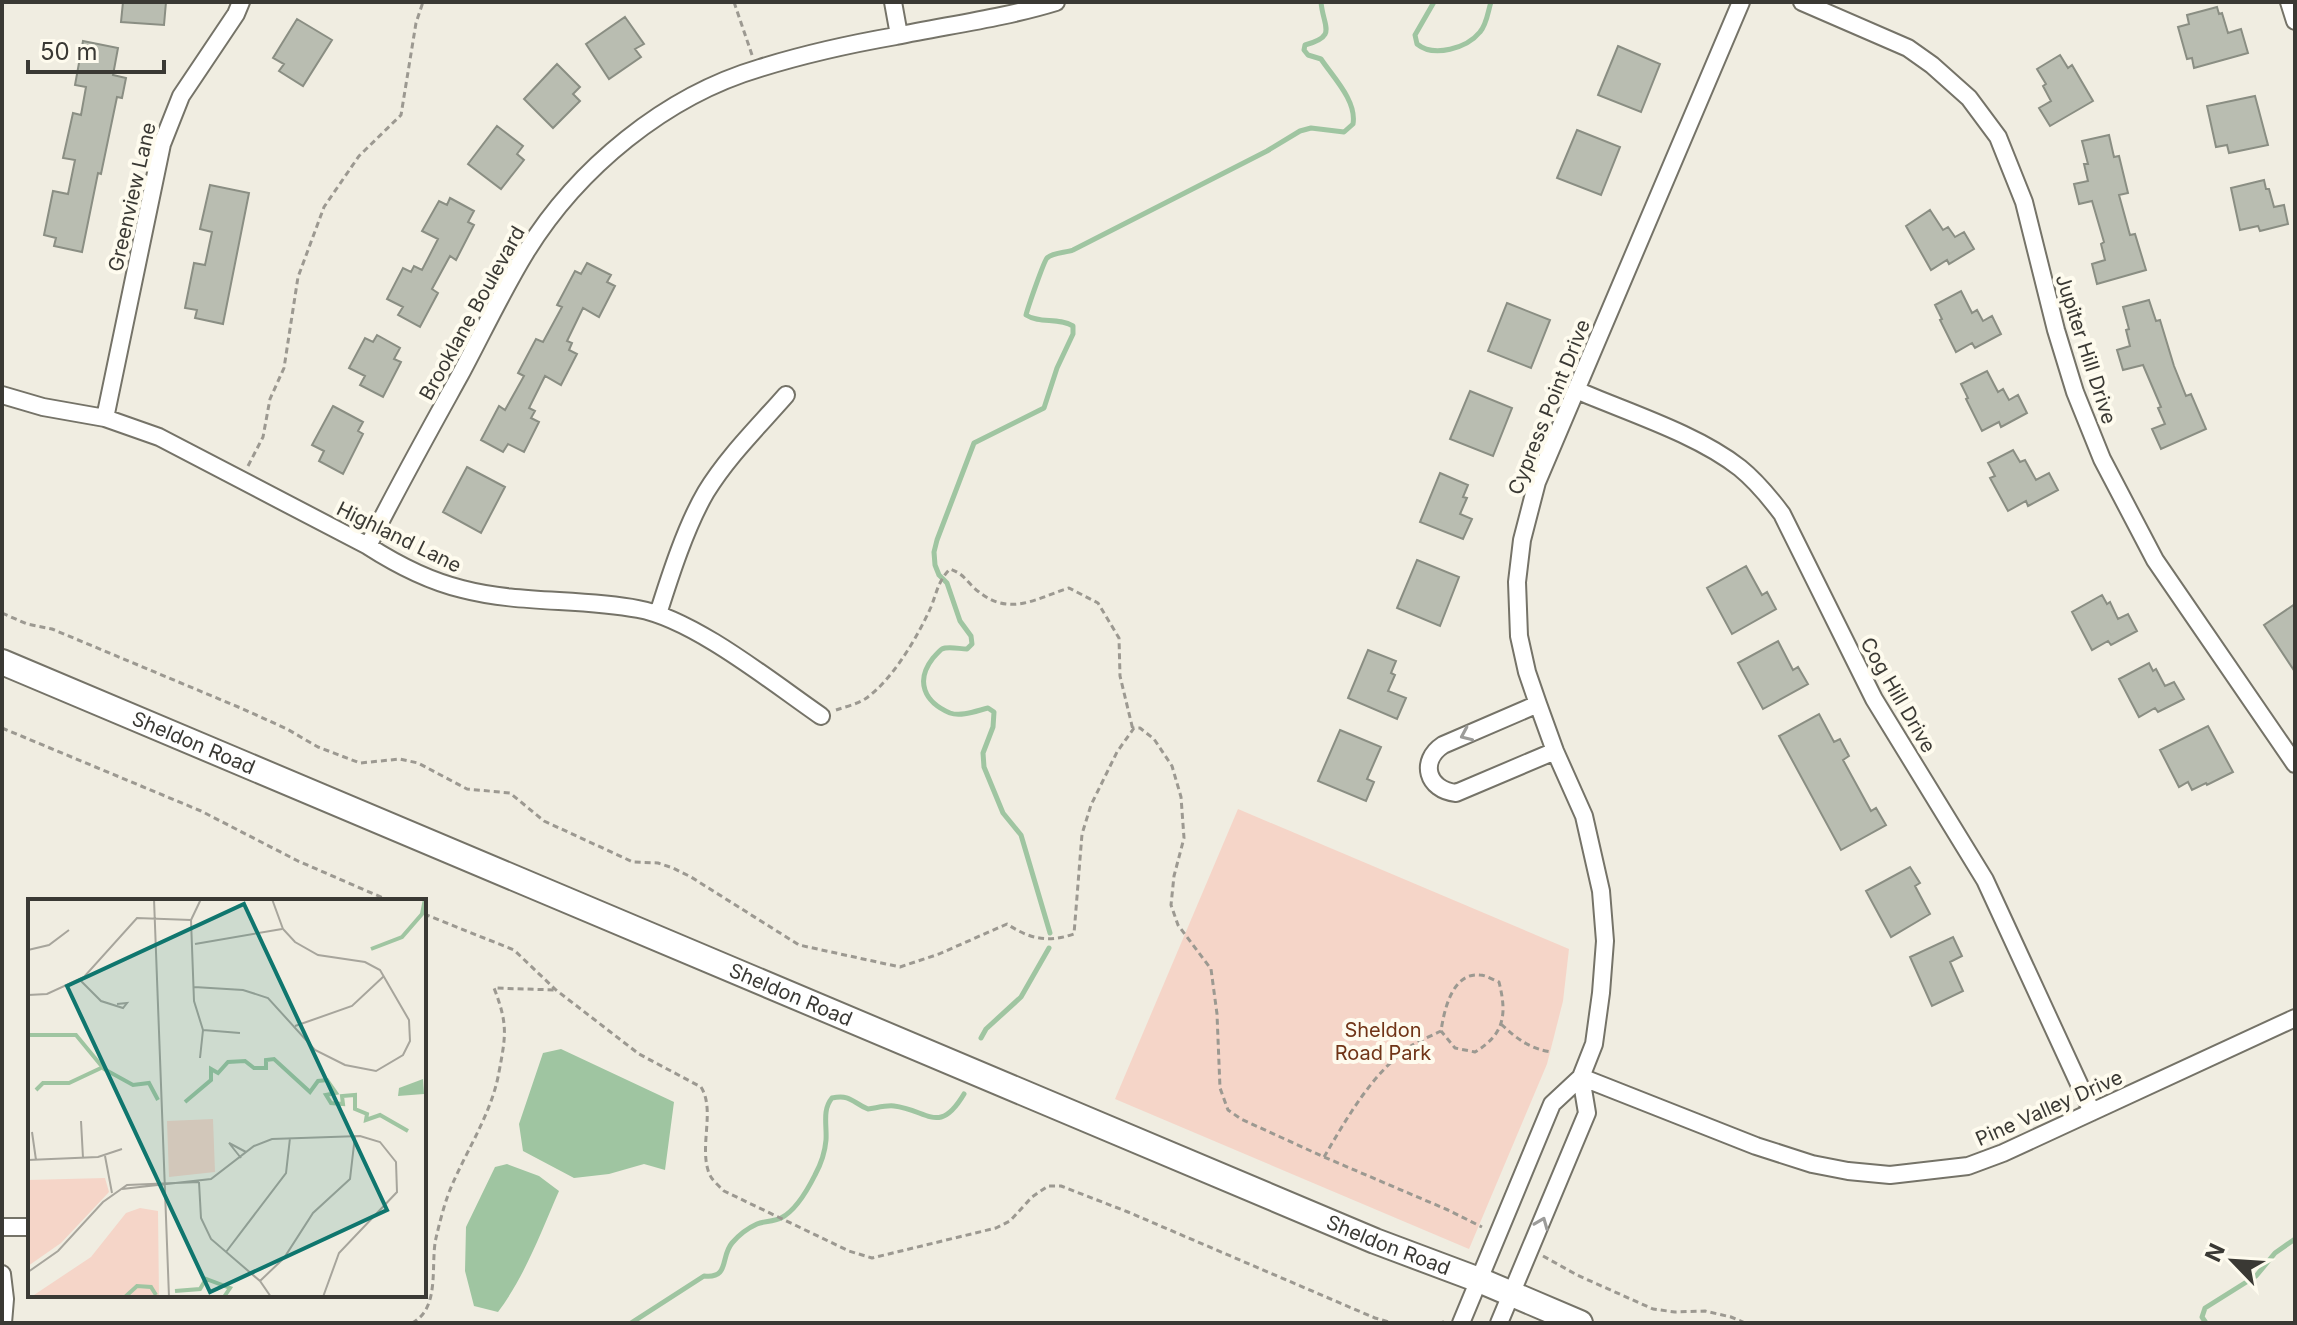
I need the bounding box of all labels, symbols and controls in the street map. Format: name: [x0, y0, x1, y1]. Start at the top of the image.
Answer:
scale bar: [28, 24, 164, 74]
text: 50 m: [40, 37, 98, 66]
street label: Greenview Lane: [103, 120, 161, 274]
street label: Brooklane Boulevard: [414, 222, 530, 404]
street label: Jupiter Hill Drive: [2050, 271, 2122, 427]
street label: Cypress Point Drive: [1503, 316, 1595, 498]
street label: Highland Lane: [333, 496, 465, 578]
street label: Cog Hill Drive: [1855, 633, 1941, 757]
street label: Sheldon Road: [129, 706, 259, 779]
one-way arrow: [1460, 725, 1474, 741]
inset map: [28, 899, 426, 1297]
street label: Sheldon Road: [726, 958, 856, 1031]
park label: Sheldon Road Park: [1335, 1018, 1431, 1065]
street label: Pine Valley Drive: [1972, 1065, 2126, 1151]
street label: Sheldon Road: [1323, 1210, 1454, 1280]
one-way arrow: [1532, 1216, 1549, 1230]
north arrow: [2193, 1221, 2273, 1301]
text: N: [2200, 1239, 2230, 1266]

